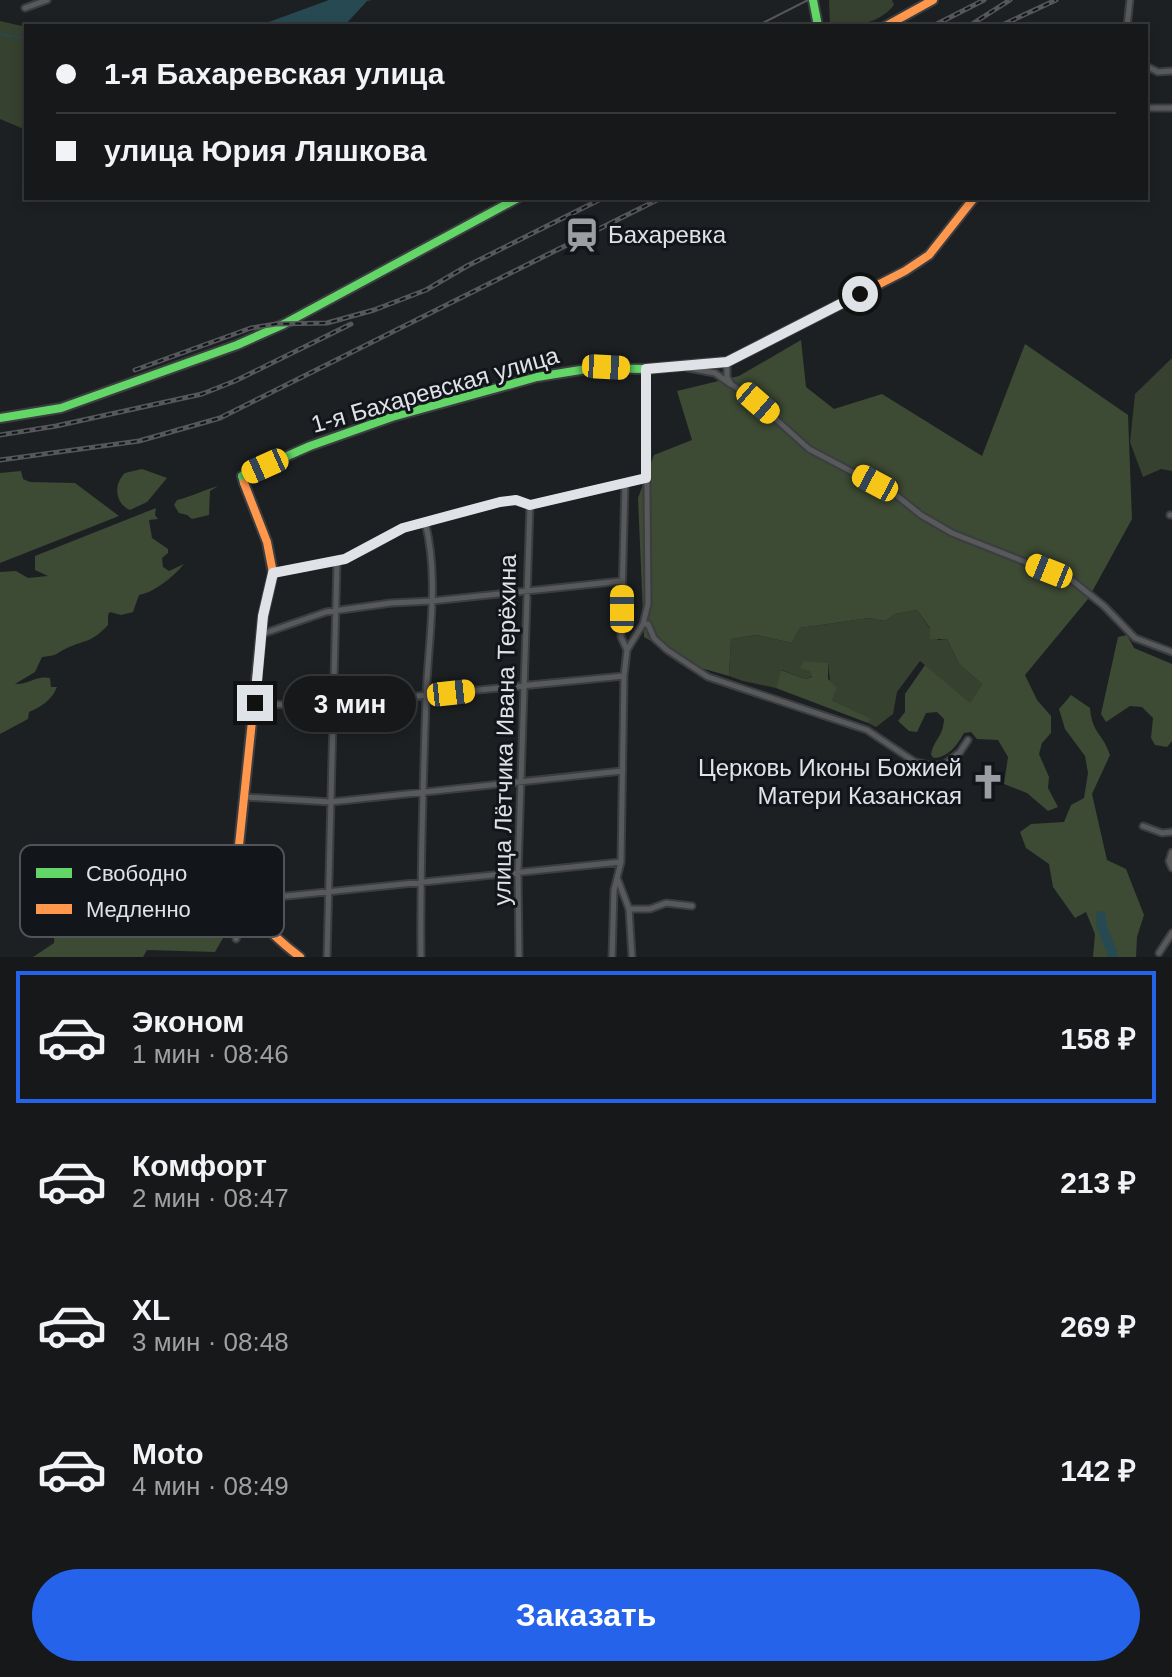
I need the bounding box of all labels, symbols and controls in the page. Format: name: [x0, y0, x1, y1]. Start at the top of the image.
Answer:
text: 1-я Бахаревская улица: [104, 57, 444, 90]
text: улица Юрия Ляшкова: [104, 134, 426, 167]
station icon: Бахаревка: [563, 216, 601, 254]
place label: Бахаревка: [608, 221, 727, 248]
route start: [842, 276, 878, 312]
street label: 1-я Бахаревская улица: [308, 341, 562, 438]
car: [581, 354, 631, 380]
car: [732, 378, 784, 428]
car: [238, 445, 292, 487]
car: [848, 461, 902, 505]
car: [1022, 551, 1076, 591]
street label: улица Лётчика Ивана Терёхина: [488, 553, 521, 906]
car: [610, 585, 634, 633]
callout: 3 мин: [283, 675, 415, 731]
car: [426, 679, 476, 707]
route end: [237, 685, 273, 721]
text: 3 мин: [314, 689, 386, 719]
place label: Церковь Иконы Божией Матери Казанская: [698, 754, 962, 809]
church icon: Церковь Иконы Божией Матери Казанская: [969, 763, 1007, 801]
legend: [20, 845, 284, 937]
text: Свободно: [86, 861, 187, 886]
text: Медленно: [86, 897, 191, 922]
icon: car: [36, 1001, 108, 1073]
text: Эконом: [132, 1005, 245, 1038]
text: 158 ₽: [1060, 1022, 1136, 1055]
text: 1 мин · 08:46: [132, 1039, 289, 1069]
icon: car: [36, 1145, 108, 1217]
text: Комфорт: [132, 1149, 267, 1182]
text: 213 ₽: [1060, 1166, 1136, 1199]
text: 2 мин · 08:47: [132, 1183, 289, 1213]
icon: car: [36, 1289, 108, 1361]
text: XL: [132, 1293, 170, 1326]
text: 269 ₽: [1060, 1310, 1136, 1343]
text: 3 мин · 08:48: [132, 1327, 289, 1357]
icon: car: [36, 1433, 108, 1505]
text: Moto: [132, 1437, 204, 1470]
text: 142 ₽: [1060, 1454, 1136, 1487]
text: 4 мин · 08:49: [132, 1471, 289, 1501]
button: Заказать: [32, 1569, 1140, 1661]

